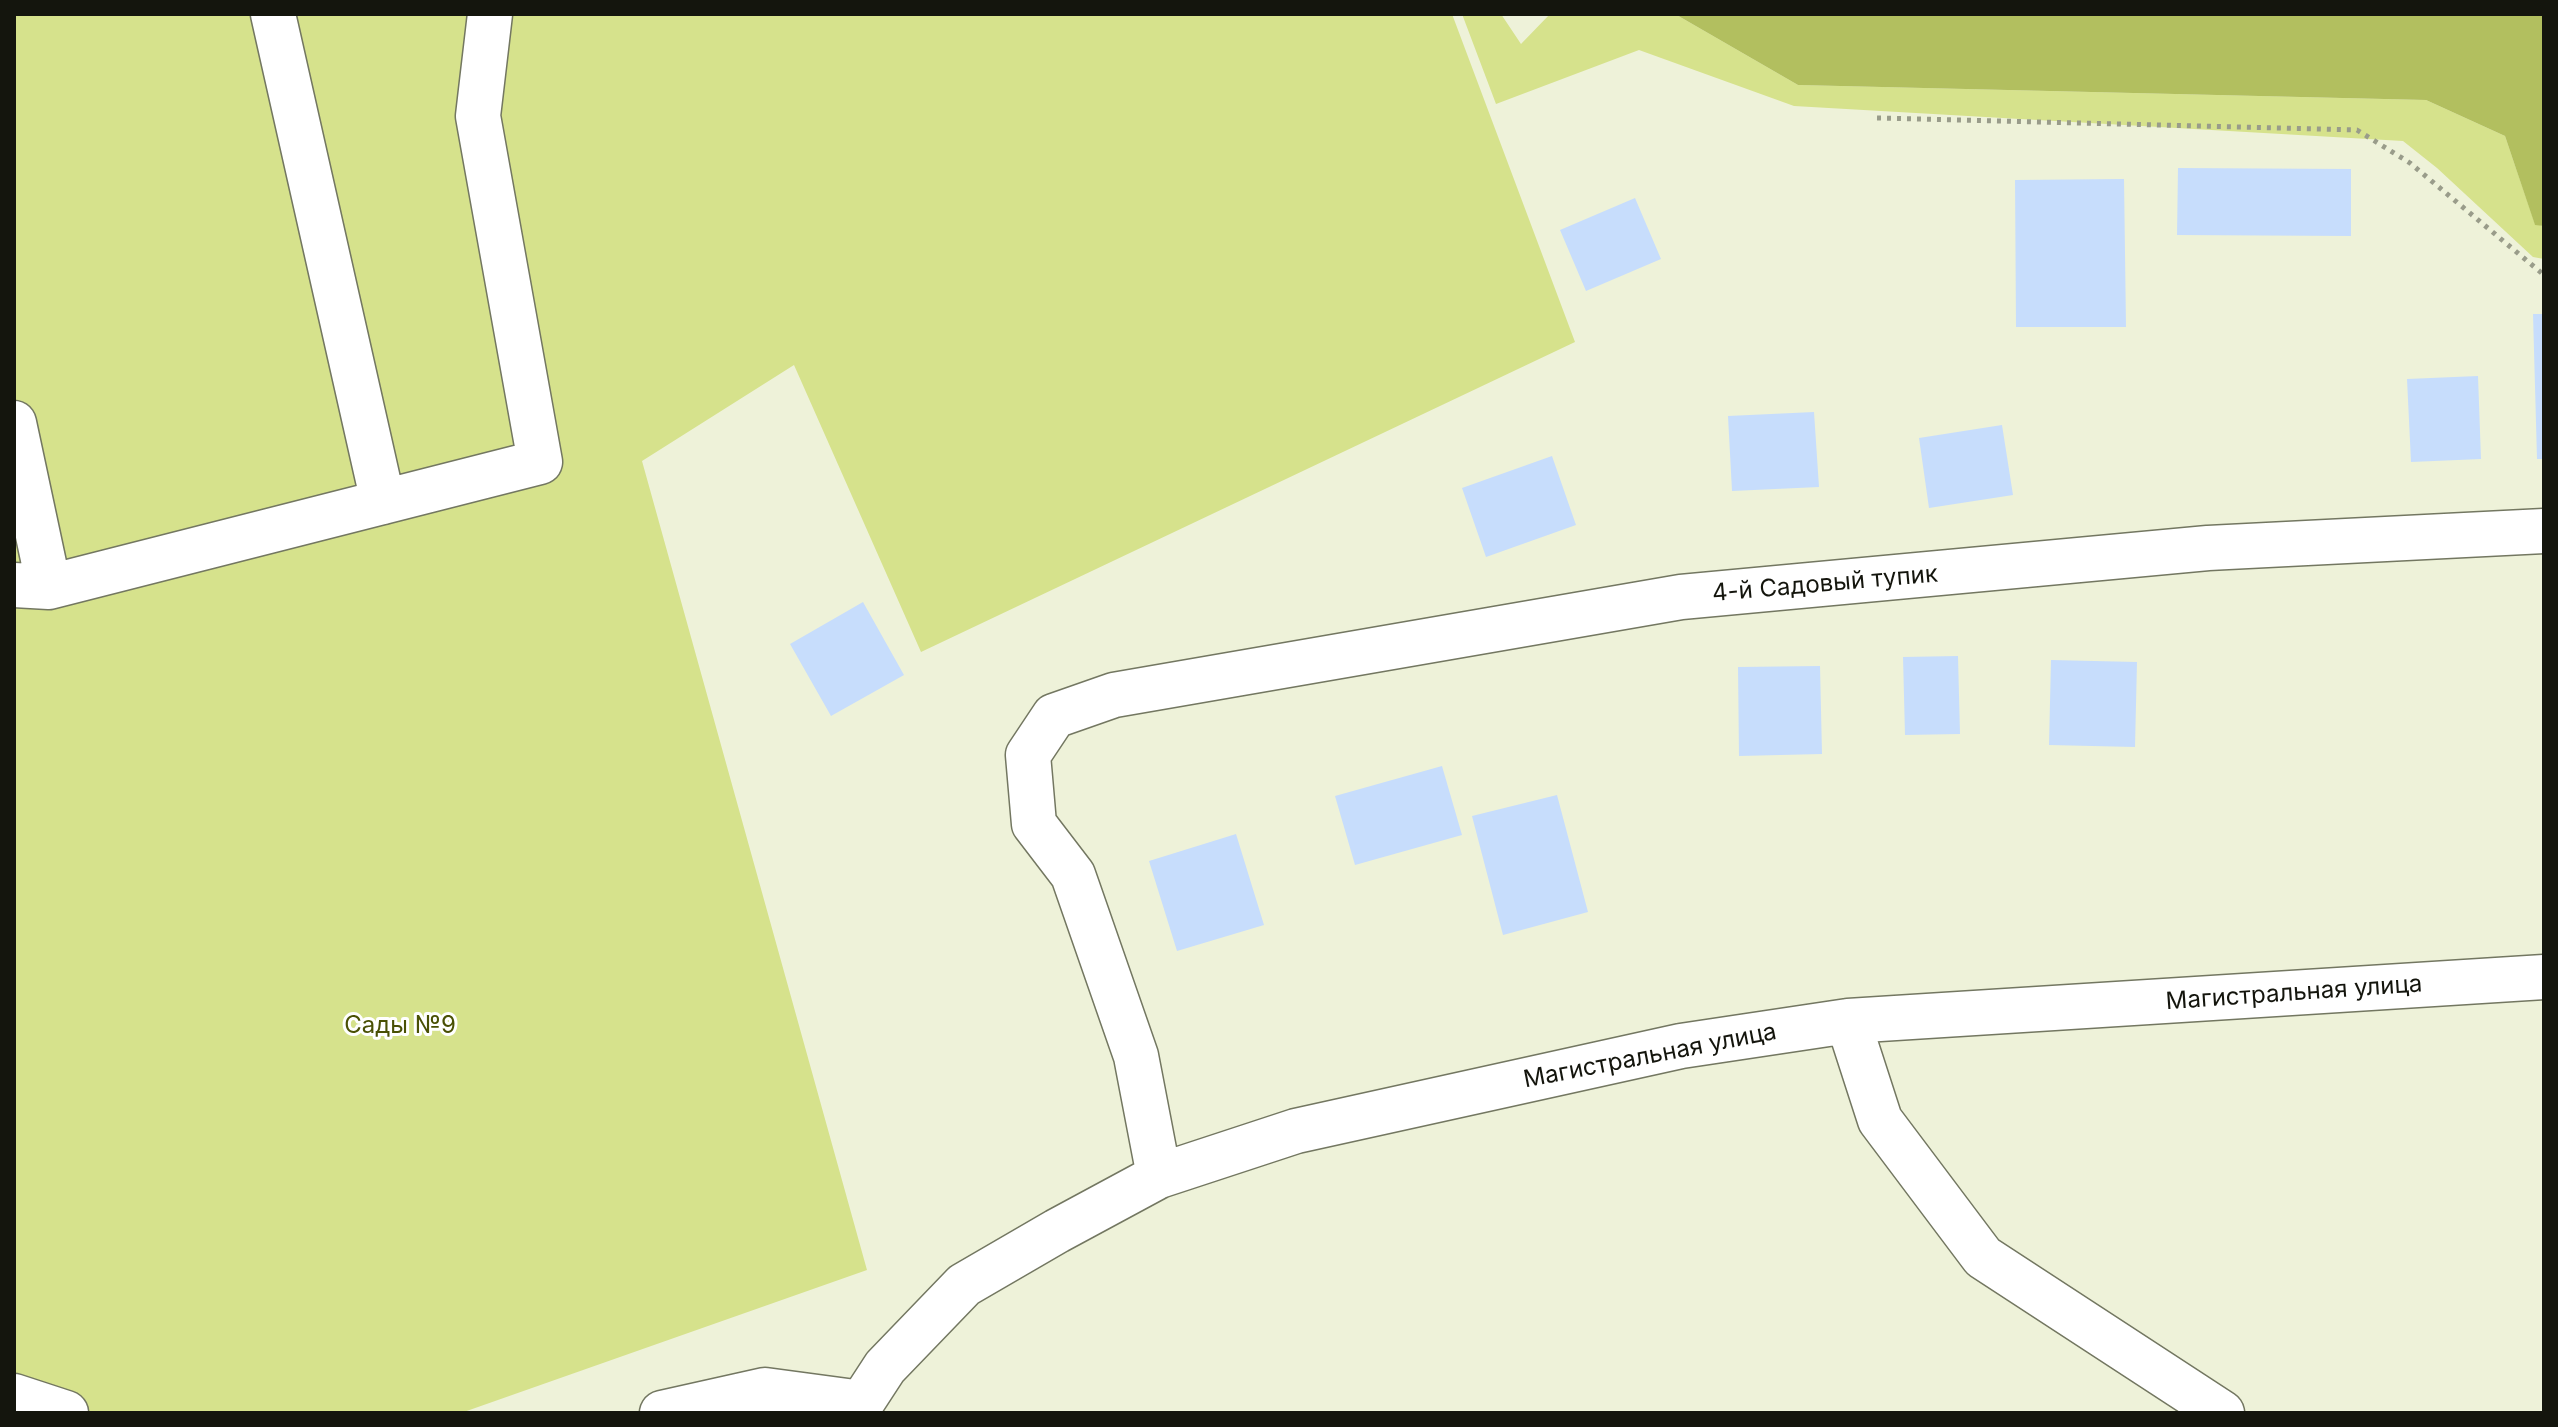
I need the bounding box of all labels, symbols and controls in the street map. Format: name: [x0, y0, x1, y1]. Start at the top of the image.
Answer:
street label: 4-й Садовый тупик: [1711, 560, 1939, 608]
street label: Магистральная улица: [2165, 970, 2423, 1016]
park label: Сады №9: [344, 1012, 456, 1040]
street label: Магистральная улица: [1521, 1017, 1779, 1095]

